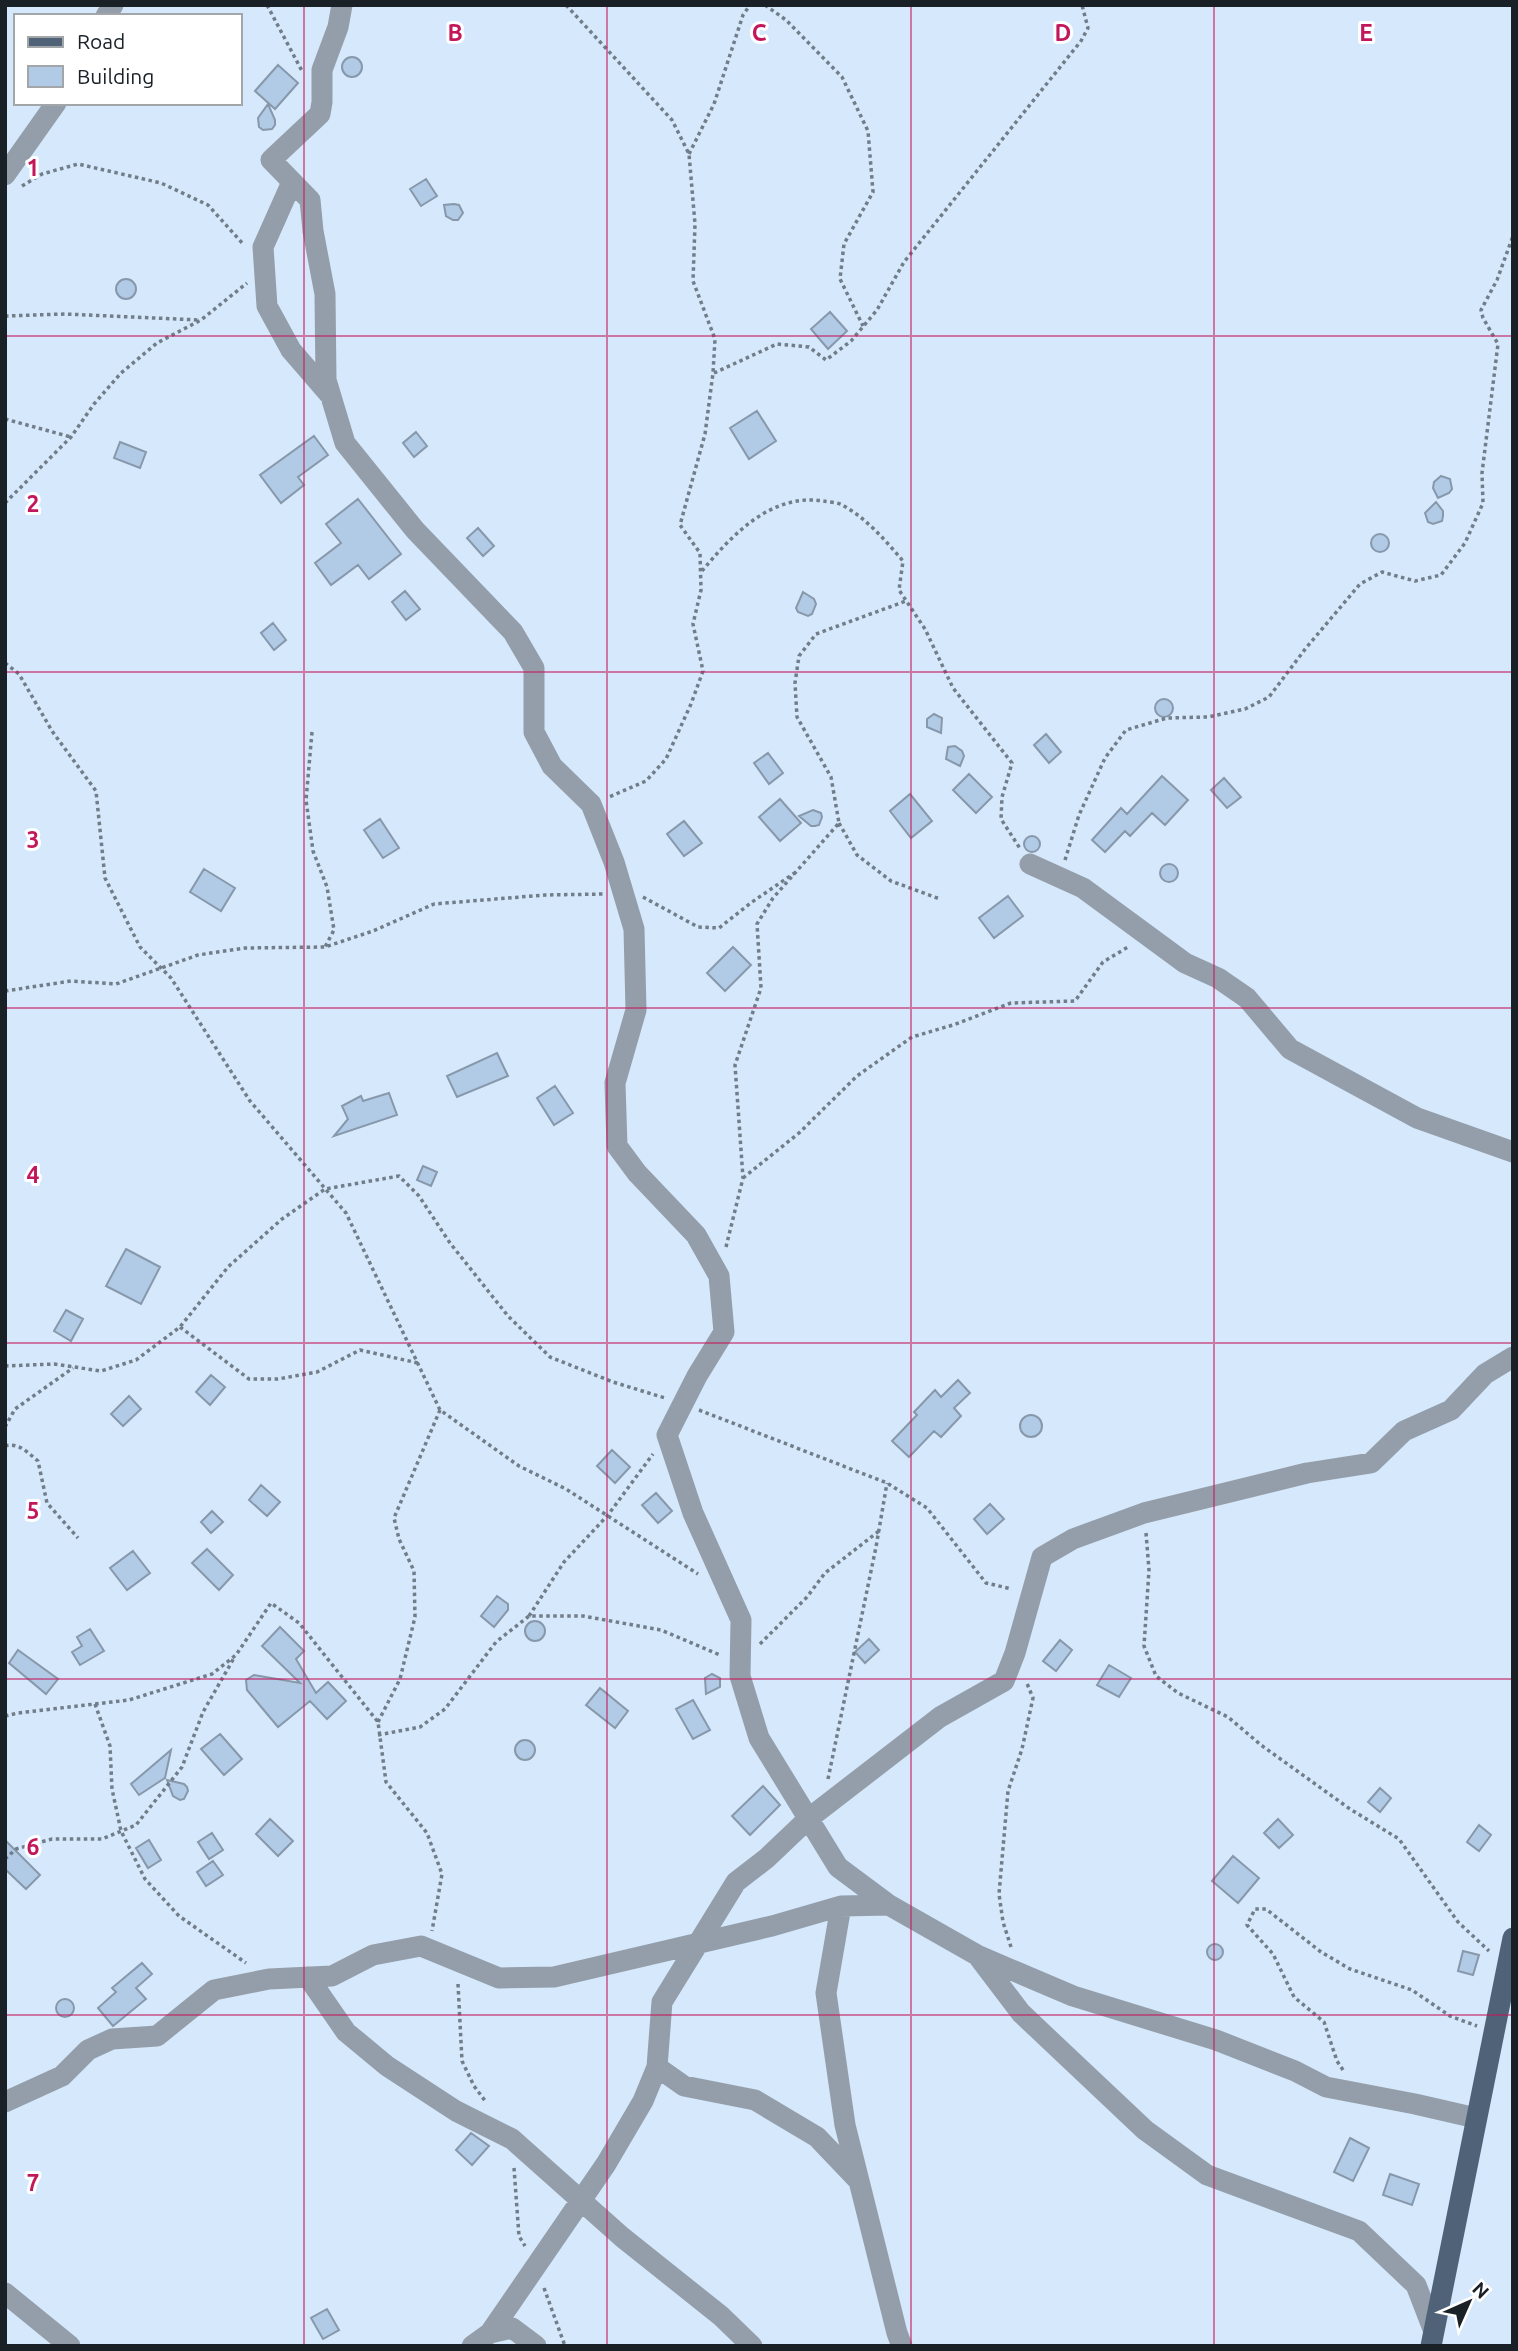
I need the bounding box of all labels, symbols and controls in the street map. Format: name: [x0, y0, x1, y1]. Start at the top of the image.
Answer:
legend: [14, 14, 242, 105]
text: B: [447, 20, 463, 45]
text: C: [752, 20, 767, 45]
text: D: [1055, 20, 1071, 45]
text: E: [1359, 20, 1373, 45]
text: Road: [77, 29, 125, 53]
text: Building: [77, 64, 154, 88]
text: 1: [27, 155, 39, 180]
text: 2: [27, 491, 39, 516]
text: 3: [27, 827, 39, 852]
text: 4: [27, 1162, 40, 1187]
text: 5: [27, 1498, 39, 1523]
text: 6: [27, 1834, 40, 1859]
text: 7: [27, 2170, 39, 2195]
north arrow: [1434, 2267, 1504, 2337]
text: N: [1468, 2277, 1494, 2303]

